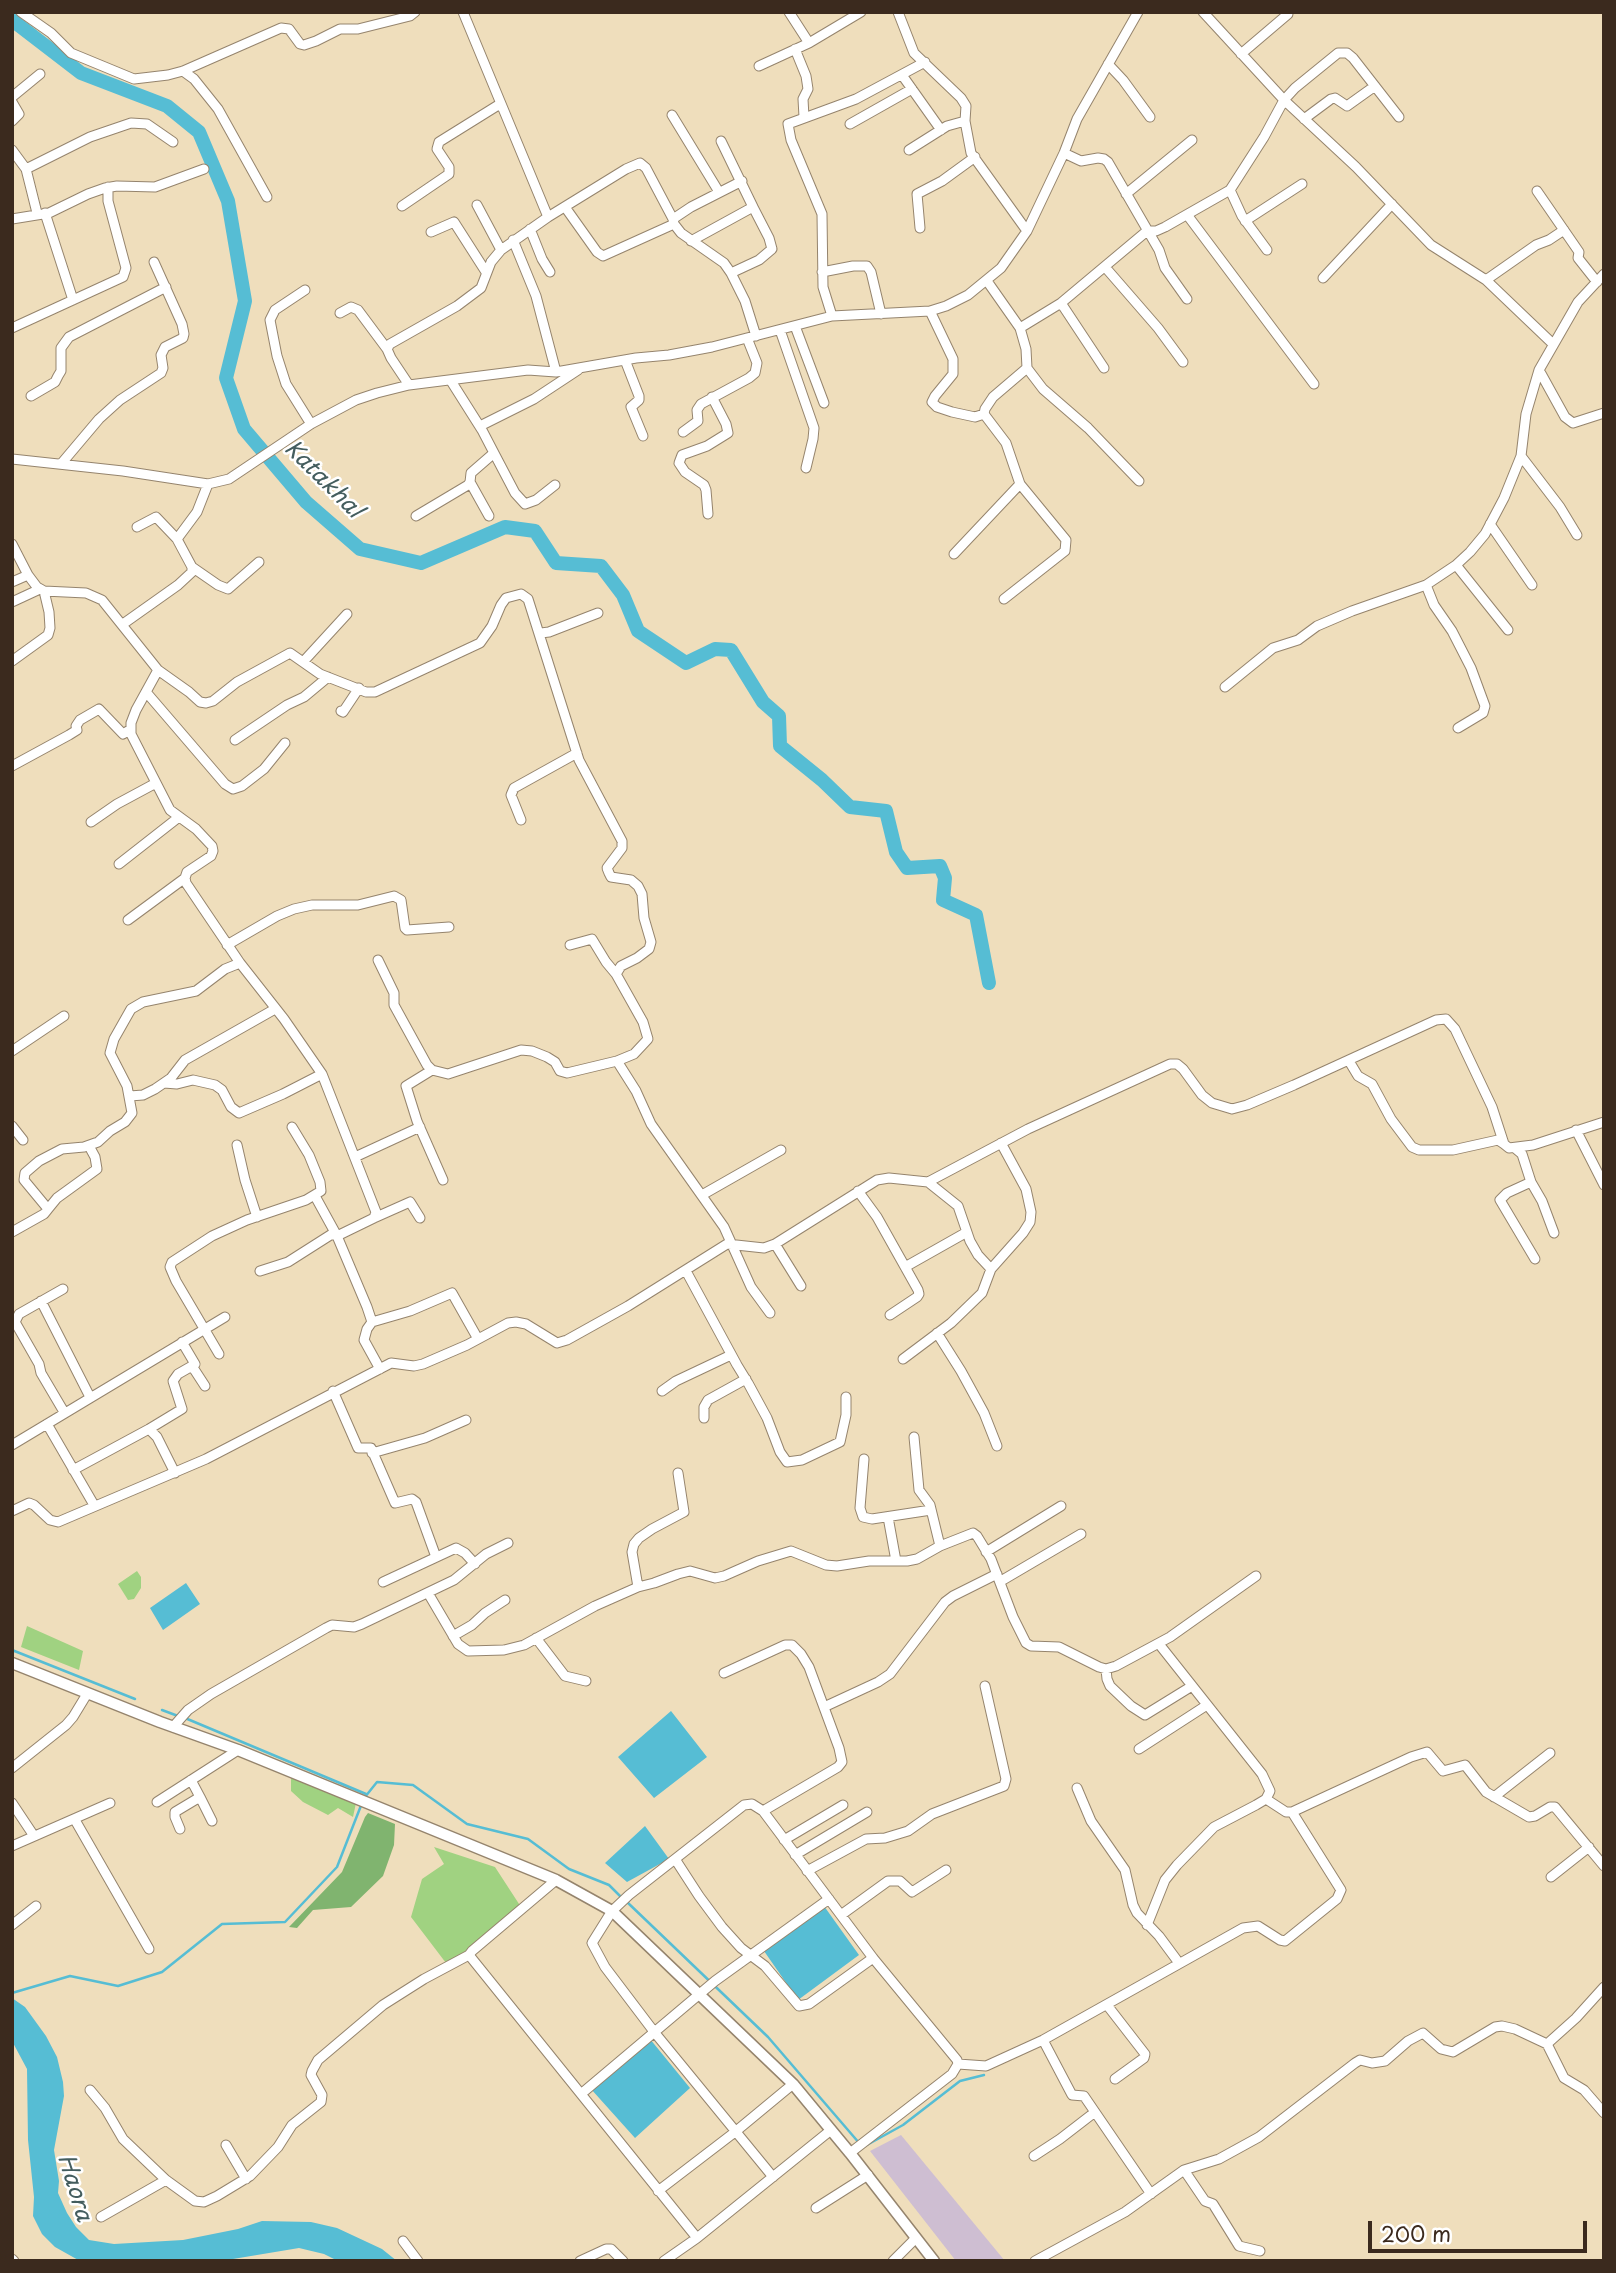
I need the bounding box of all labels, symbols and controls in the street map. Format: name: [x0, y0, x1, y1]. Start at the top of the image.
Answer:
water label: Katakhal: [278, 435, 368, 525]
water label: Haora: [51, 2151, 97, 2225]
scale bar: [1371, 2206, 1590, 2250]
text: 200 m: [1381, 2217, 1451, 2249]

